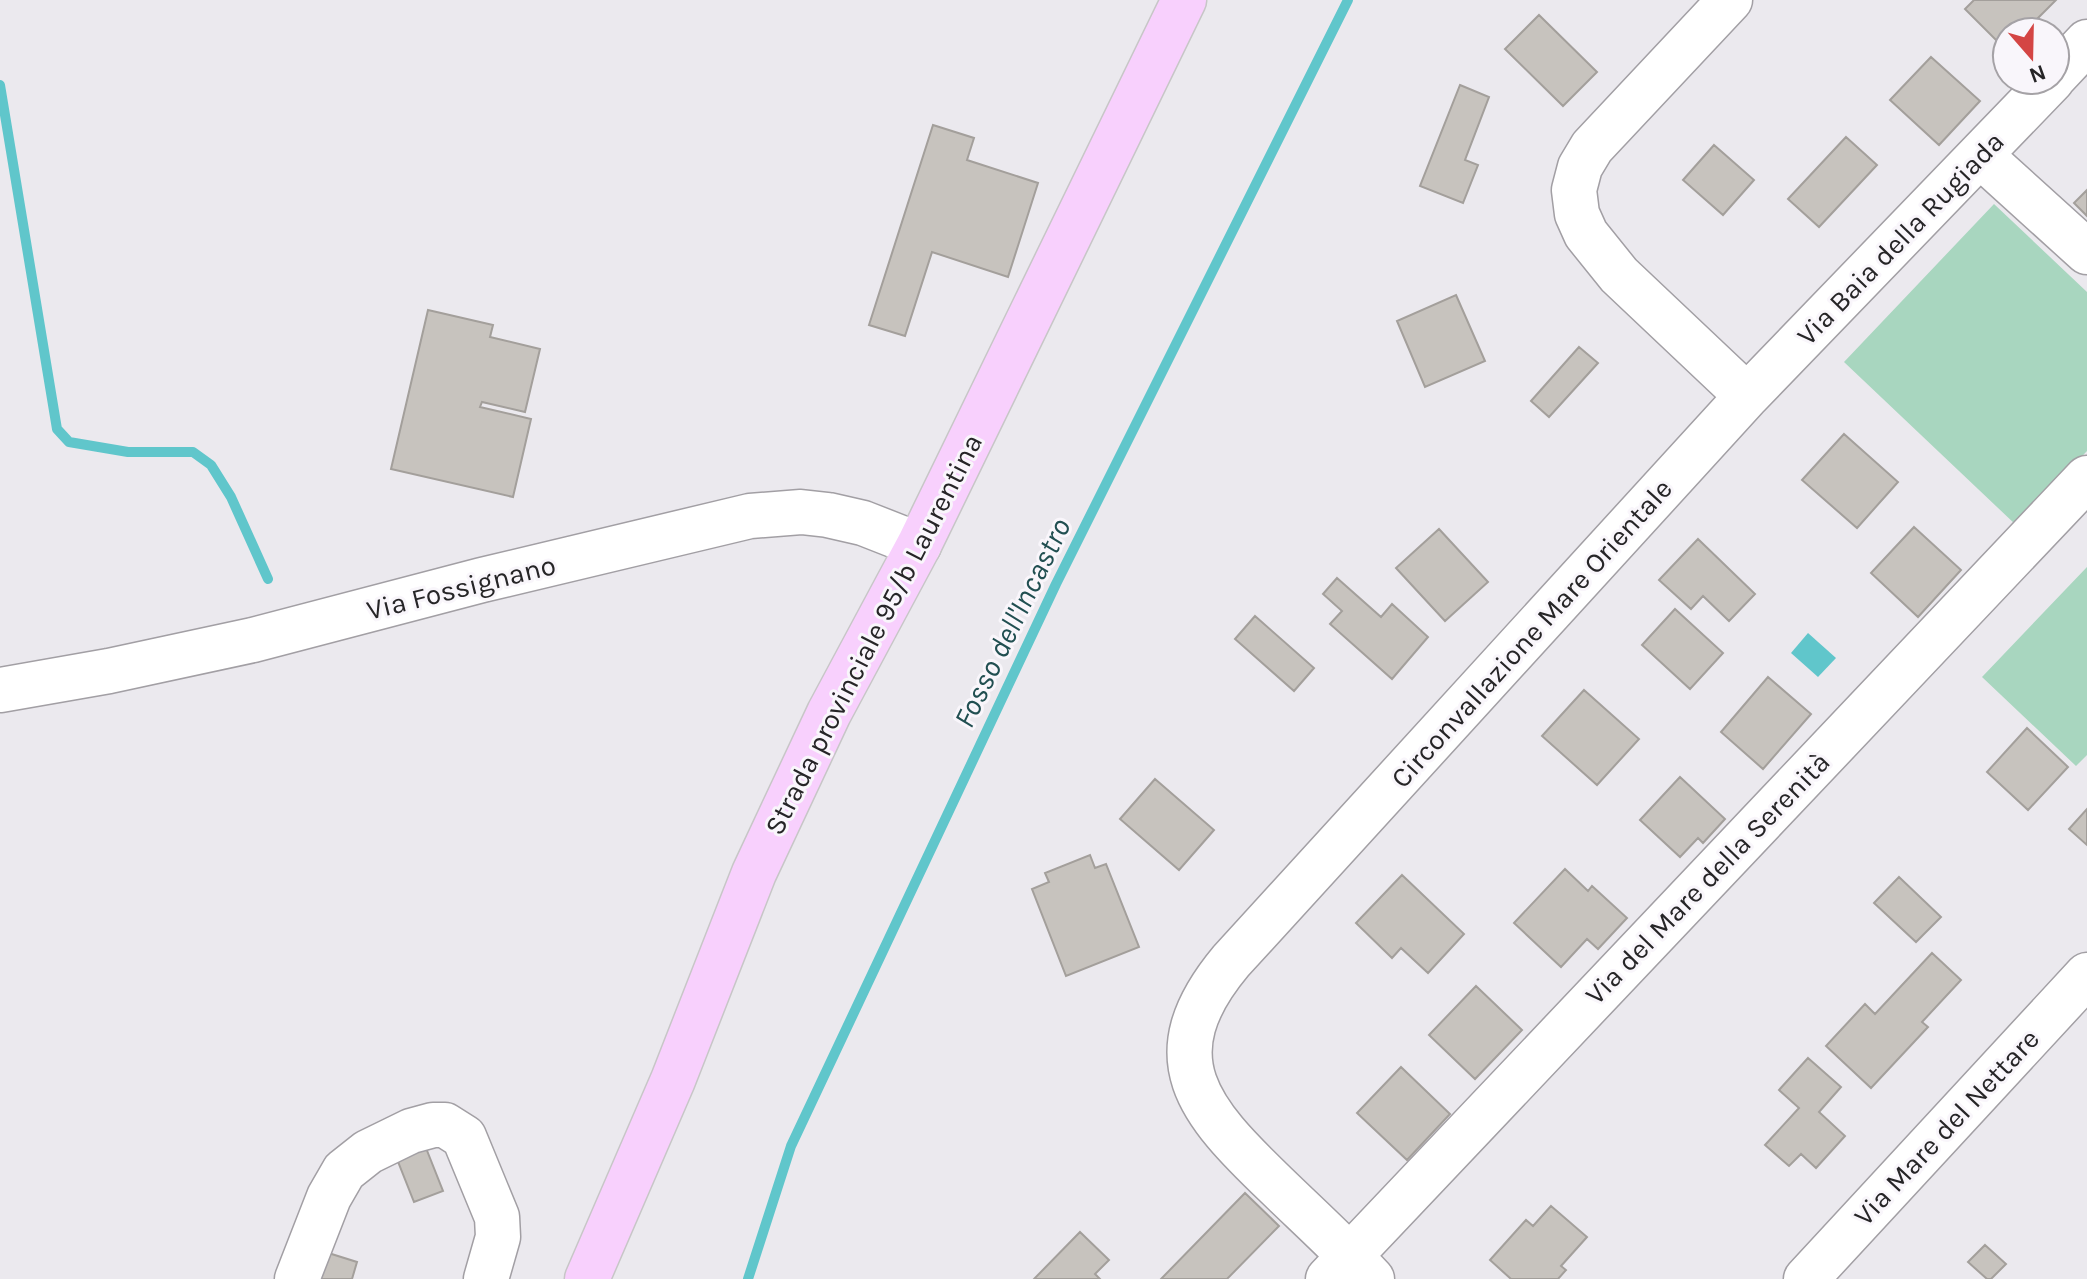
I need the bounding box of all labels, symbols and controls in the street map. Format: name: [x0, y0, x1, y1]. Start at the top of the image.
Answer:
north arrow: [1991, 16, 2071, 96]
text: N: [2026, 59, 2049, 89]
street label: Via Baia della Rugiada: [1790, 125, 2011, 352]
street label: Strada provinciale 95/b Laurentina: [758, 428, 989, 840]
street label: Circonvallazione Mare Orientale: [1384, 472, 1679, 794]
water label: Fosso dell'Incastro: [946, 512, 1078, 734]
street label: Via Fossignano: [363, 548, 559, 627]
street label: Via del Mare della Serenità: [1578, 745, 1836, 1011]
street label: Via Mare del Nettare: [1847, 1022, 2046, 1232]

